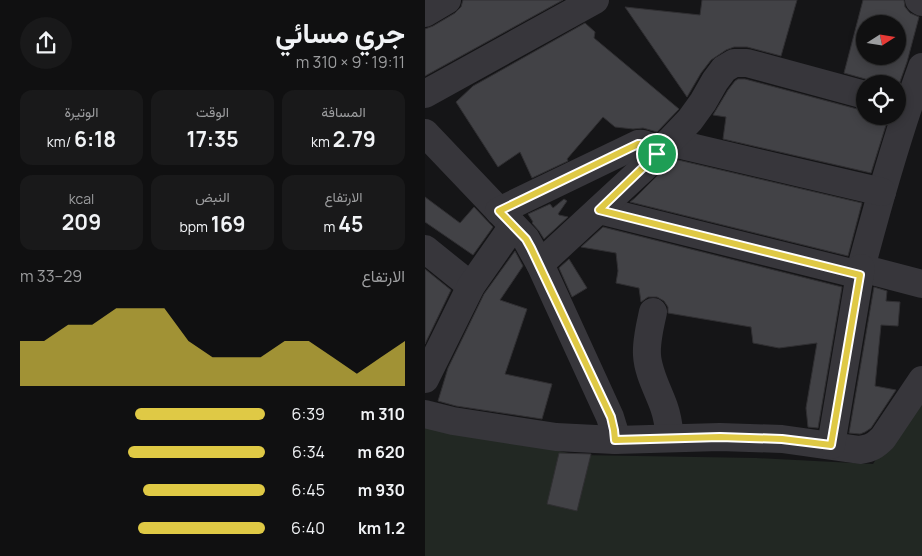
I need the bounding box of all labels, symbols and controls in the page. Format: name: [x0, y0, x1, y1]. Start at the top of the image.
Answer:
text: جري مسائي: [275, 13, 405, 51]
north arrow: [856, 15, 906, 65]
map controls: [856, 15, 906, 125]
button: share: [20, 17, 72, 69]
text: 19:11 · 9 × 310 m: [296, 51, 405, 73]
button: locate: [856, 75, 906, 125]
text: الوتيرة: [64, 102, 99, 121]
text: الوقت: [196, 102, 229, 121]
text: المسافة: [321, 102, 366, 121]
text: 6:18: [74, 125, 116, 153]
text: 17:35: [186, 125, 239, 153]
text: 2.79: [333, 125, 376, 153]
text: /km: [47, 132, 74, 151]
text: km: [311, 132, 333, 151]
pin: [636, 133, 678, 175]
icon: arrive: [643, 140, 671, 168]
text: النبض: [195, 187, 230, 206]
text: الارتفاع: [325, 187, 363, 206]
text: kcal: [69, 189, 94, 208]
text: 209: [62, 208, 101, 236]
text: 169: [211, 210, 246, 238]
text: 45: [338, 210, 363, 238]
text: bpm: [179, 217, 211, 236]
text: m: [324, 217, 338, 236]
text: 29–33 m: [20, 265, 82, 287]
text: الارتفاع: [362, 265, 405, 287]
text: 6:39: [292, 403, 325, 425]
text: 310 m: [361, 403, 405, 425]
text: 6:34: [292, 441, 325, 463]
text: 620 m: [357, 441, 405, 463]
text: 6:45: [292, 479, 325, 501]
text: 930 m: [358, 479, 405, 501]
text: 6:40: [291, 517, 325, 539]
text: 1.2 km: [358, 517, 405, 539]

